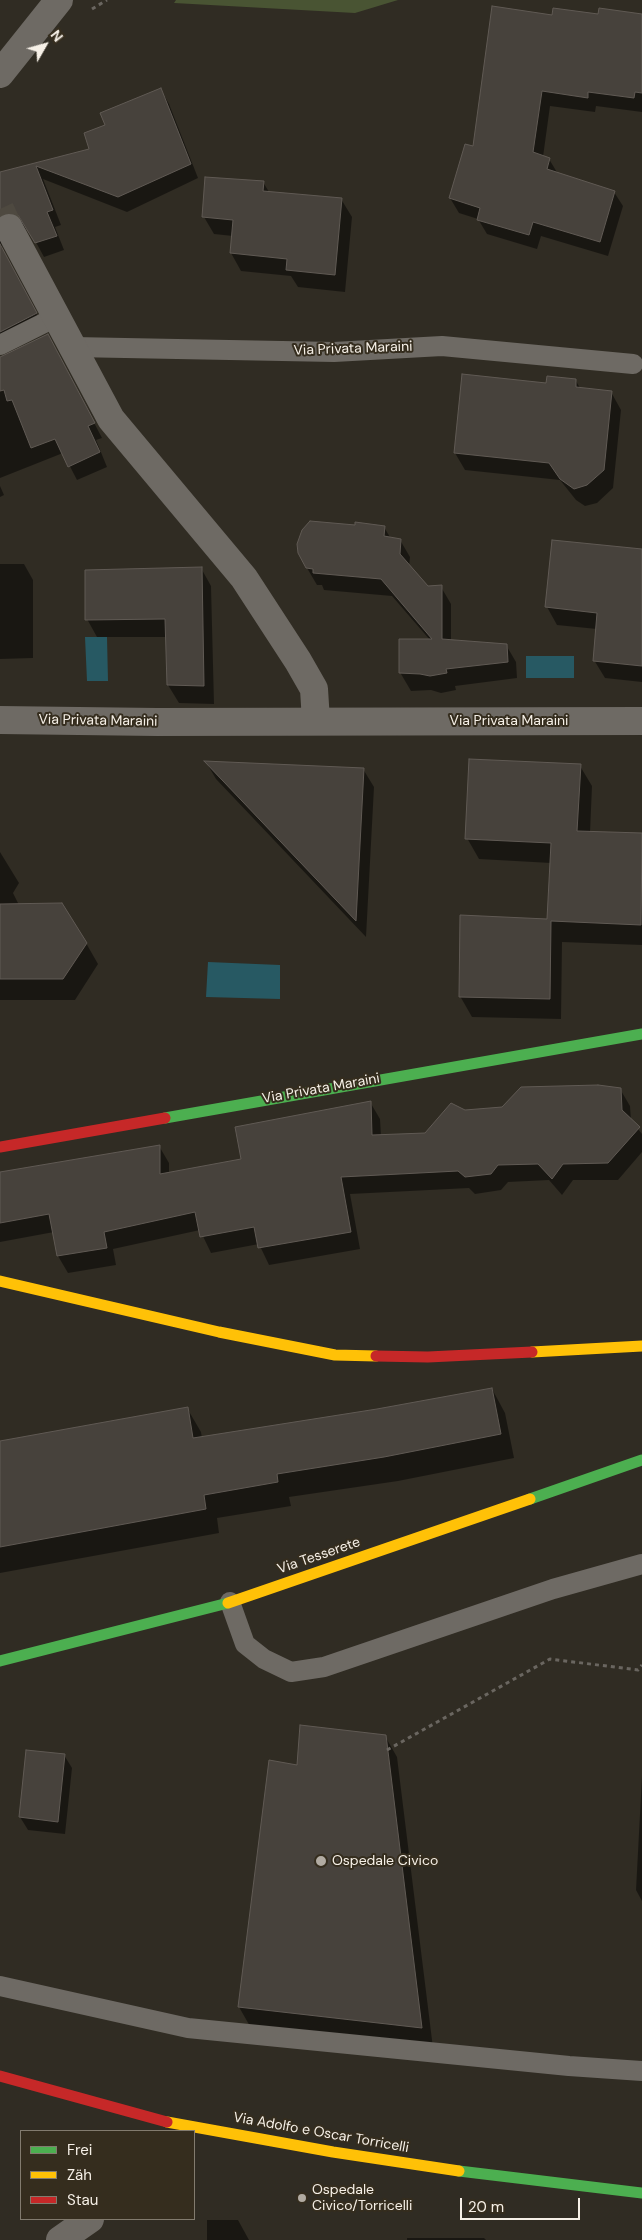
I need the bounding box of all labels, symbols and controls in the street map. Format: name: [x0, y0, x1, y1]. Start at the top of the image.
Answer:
north arrow: [20, 20, 70, 70]
text: N: [47, 26, 67, 45]
street label: Via Privata Maraini: [293, 339, 413, 359]
street label: Via Privata Maraini: [38, 712, 158, 730]
street label: Via Privata Maraini: [450, 713, 568, 729]
street label: Via Privata Maraini: [261, 1070, 381, 1108]
street label: Via Tesserete: [275, 1534, 363, 1578]
place label: Ospedale Civico: [332, 1853, 438, 1869]
marker: Ospedale Civico: [314, 1854, 328, 1868]
street label: Via Adolfo e Oscar Torricelli: [232, 2109, 410, 2157]
legend: [20, 2130, 195, 2220]
text: Frei: [67, 2140, 92, 2160]
text: Zäh: [67, 2165, 92, 2185]
place label: Ospedale Civico/Torricelli: [312, 2182, 412, 2214]
scale bar: [462, 2188, 582, 2220]
text: Stau: [67, 2190, 98, 2210]
marker: Ospedale Civico/Torricelli: [296, 2192, 308, 2204]
text: 20 m: [468, 2197, 504, 2217]

